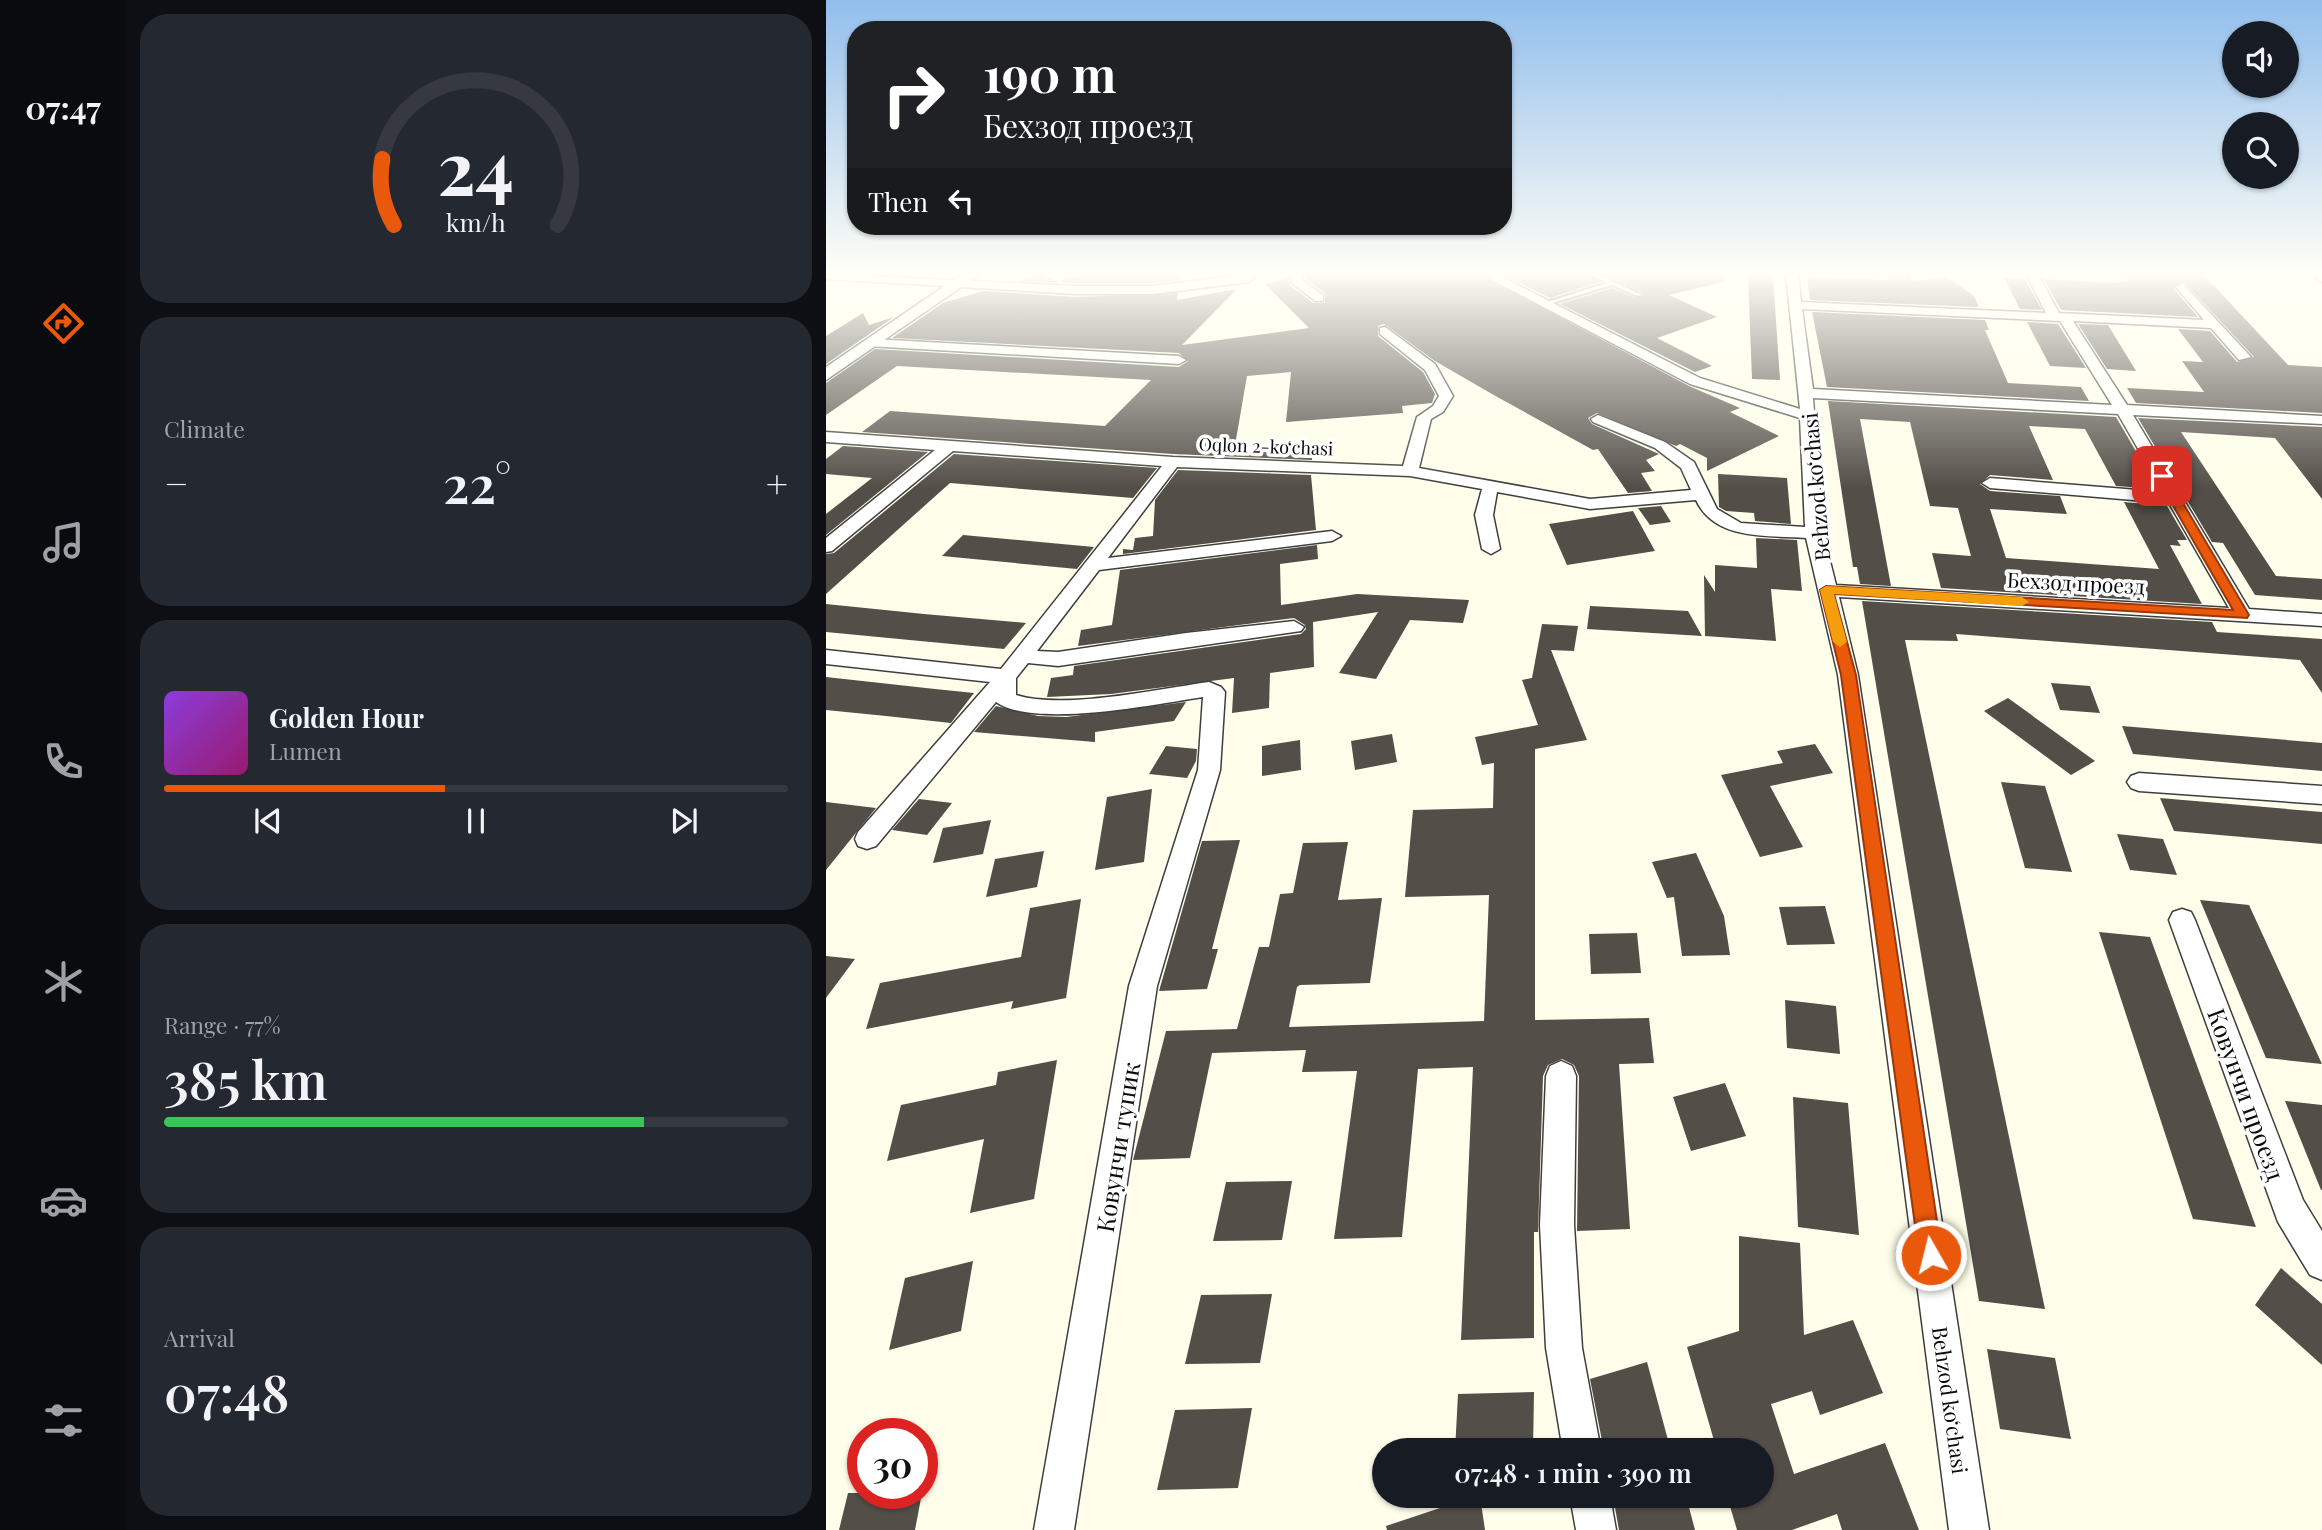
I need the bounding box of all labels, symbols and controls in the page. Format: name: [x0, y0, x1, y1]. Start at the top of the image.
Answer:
map controls: [2222, 21, 2299, 189]
button: sound: [2222, 21, 2299, 98]
text: 190 m: [983, 40, 1116, 105]
icon: right: [868, 49, 959, 140]
text: 07:47: [25, 85, 101, 128]
text: Бехзод проезд: [983, 103, 1193, 146]
button: search: [2222, 112, 2299, 189]
text: 24: [438, 116, 514, 213]
icon: left: [942, 182, 980, 220]
text: Then: [868, 184, 928, 219]
text: km/h: [446, 204, 506, 237]
icon: directions: [39, 299, 88, 348]
street label: Behzod ko‘chasi: [1795, 412, 1835, 562]
text: Climate: [164, 413, 245, 444]
street label: Oqlon 2-ko‘chasi: [1198, 432, 1334, 460]
pin: [2132, 446, 2192, 506]
text: 22°: [443, 448, 511, 517]
text: −: [164, 457, 189, 508]
text: +: [766, 457, 788, 508]
icon: arrive: [2143, 457, 2181, 495]
icon: music: [39, 518, 88, 567]
street label: Бехзод проезд: [2006, 564, 2146, 600]
text: Golden Hour: [269, 700, 424, 735]
text: Lumen: [269, 735, 342, 766]
icon: phone: [39, 737, 88, 786]
icon: previous: [249, 802, 287, 840]
icon: pause: [457, 802, 495, 840]
icon: next: [665, 802, 703, 840]
icon: climate: [39, 957, 88, 1006]
street label: Ковунчи проезд: [2201, 1004, 2293, 1185]
text: Range · 77%: [164, 1009, 281, 1040]
text: 385 km: [164, 1044, 328, 1113]
street label: Ковунчи тупик: [1088, 1059, 1146, 1234]
icon: car: [39, 1176, 88, 1225]
position arrow: [1894, 1218, 1968, 1292]
text: Arrival: [164, 1322, 235, 1353]
street label: Behzod ko‘chasi: [1927, 1325, 1975, 1475]
text: 07:48: [164, 1357, 290, 1426]
icon: filters: [39, 1396, 88, 1445]
speed limit sign: 30: [847, 1418, 938, 1509]
text: 07:48 · 1 min · 390 m: [1454, 1455, 1692, 1490]

